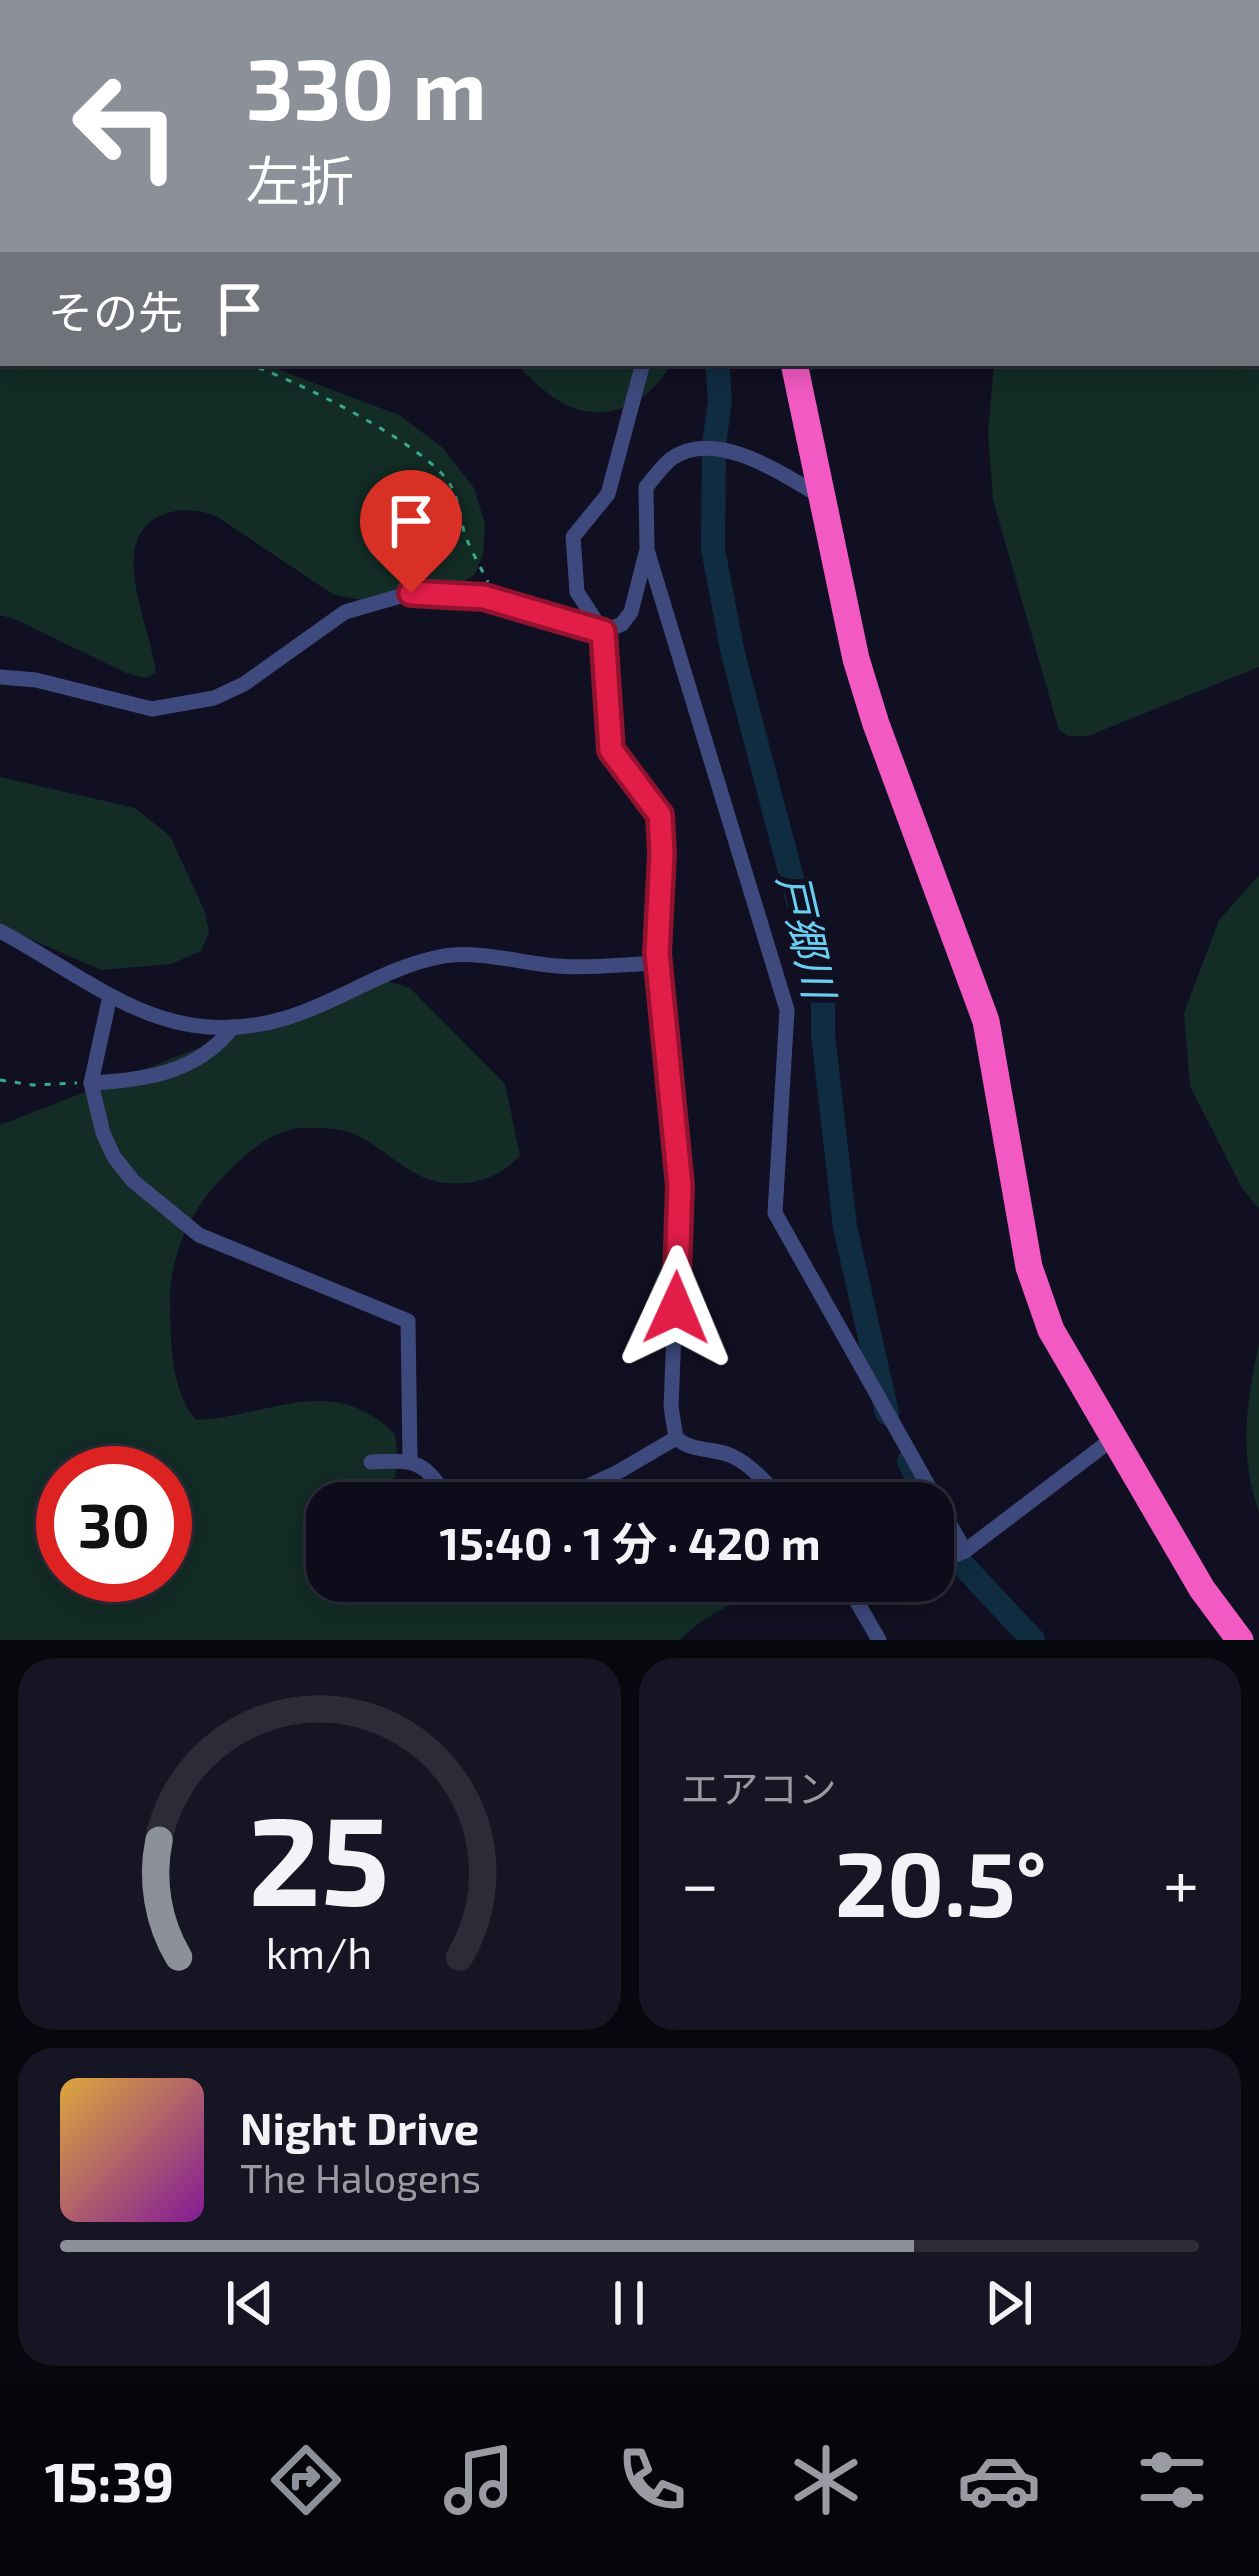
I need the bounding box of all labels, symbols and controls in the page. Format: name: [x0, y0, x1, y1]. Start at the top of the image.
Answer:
text: 330 m: [246, 36, 486, 137]
icon: left: [48, 48, 204, 204]
text: 左折: [246, 147, 354, 212]
icon: arrive: [207, 276, 273, 342]
text: その先: [48, 284, 183, 338]
pin: [360, 470, 462, 593]
icon: arrive: [378, 488, 444, 554]
water label: 戸郷川: [769, 869, 847, 1006]
position arrow: [613, 1245, 739, 1371]
speed limit sign: 30: [36, 1446, 192, 1602]
text: 15:40 · 1 分 · 420 m: [439, 1515, 821, 1569]
text: エアコン: [681, 1764, 837, 1811]
text: 25: [249, 1781, 390, 1931]
text: 20.5°: [835, 1827, 1047, 1935]
text: −: [681, 1842, 719, 1921]
text: +: [1163, 1842, 1199, 1921]
text: km/h: [266, 1926, 372, 1978]
text: Night Drive: [240, 2100, 479, 2154]
text: The Halogens: [240, 2154, 481, 2201]
icon: previous: [217, 2270, 283, 2336]
icon: pause: [596, 2270, 662, 2336]
icon: next: [976, 2270, 1042, 2336]
icon: directions: [264, 2438, 348, 2522]
icon: music: [437, 2438, 521, 2522]
icon: phone: [610, 2438, 694, 2522]
icon: climate: [784, 2438, 868, 2522]
icon: car: [957, 2438, 1041, 2522]
icon: filters: [1130, 2438, 1214, 2522]
text: 15:39: [45, 2448, 174, 2513]

